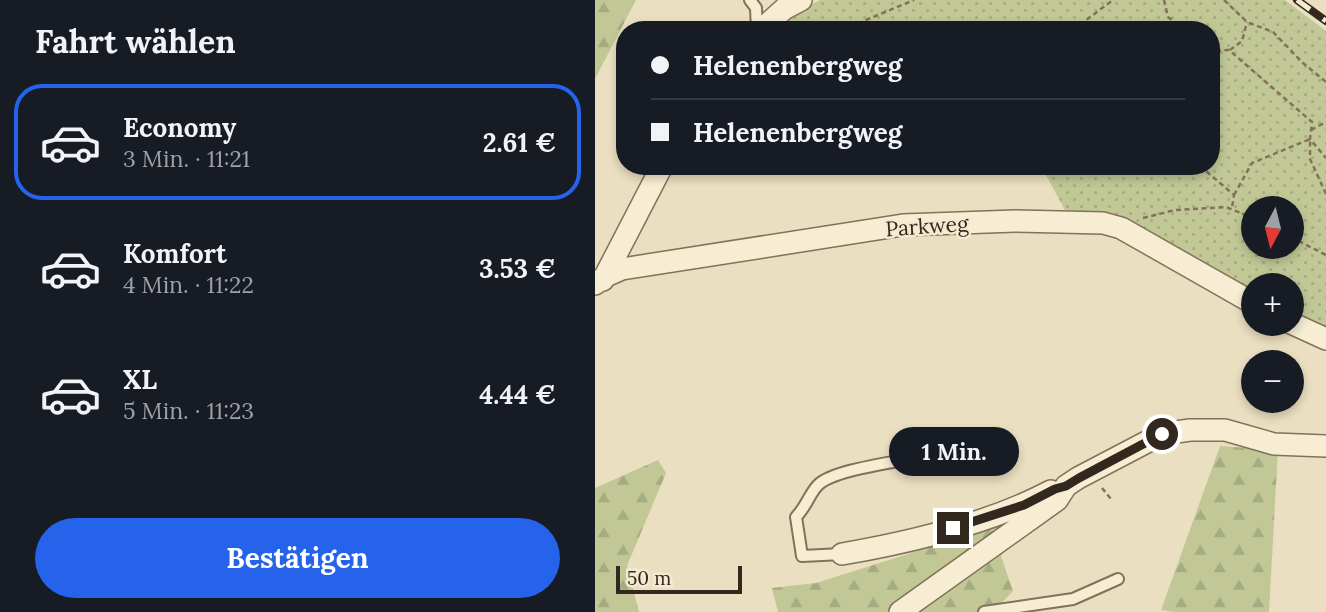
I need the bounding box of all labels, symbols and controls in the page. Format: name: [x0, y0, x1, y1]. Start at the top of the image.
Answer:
text: Fahrt wählen: [35, 21, 236, 62]
text: Helenenbergweg: [693, 49, 902, 82]
icon: car: [39, 111, 102, 174]
text: Economy: [123, 111, 236, 144]
text: Helenenbergweg: [693, 116, 902, 149]
text: 2.61 €: [483, 126, 556, 159]
text: 3 Min. · 11:21: [123, 144, 250, 173]
north arrow: [1241, 196, 1304, 259]
map controls: [1241, 196, 1304, 413]
street label: Parkweg: [885, 210, 970, 242]
icon: car: [39, 237, 102, 300]
text: Komfort: [123, 237, 227, 270]
text: 3.53 €: [479, 252, 556, 285]
text: 4 Min. · 11:22: [123, 270, 254, 299]
button: +: [1241, 273, 1304, 336]
button: −: [1241, 350, 1304, 413]
icon: car: [39, 363, 102, 426]
text: XL: [123, 363, 157, 396]
text: 4.44 €: [479, 378, 556, 411]
text: 5 Min. · 11:23: [123, 396, 254, 425]
route start: [1146, 418, 1178, 450]
callout: 1 Min.: [888, 426, 1018, 476]
text: 1 Min.: [921, 437, 987, 466]
route end: [937, 512, 969, 544]
button: Bestätigen: [35, 518, 560, 598]
scale bar: [616, 563, 742, 595]
text: 50 m: [627, 566, 671, 590]

